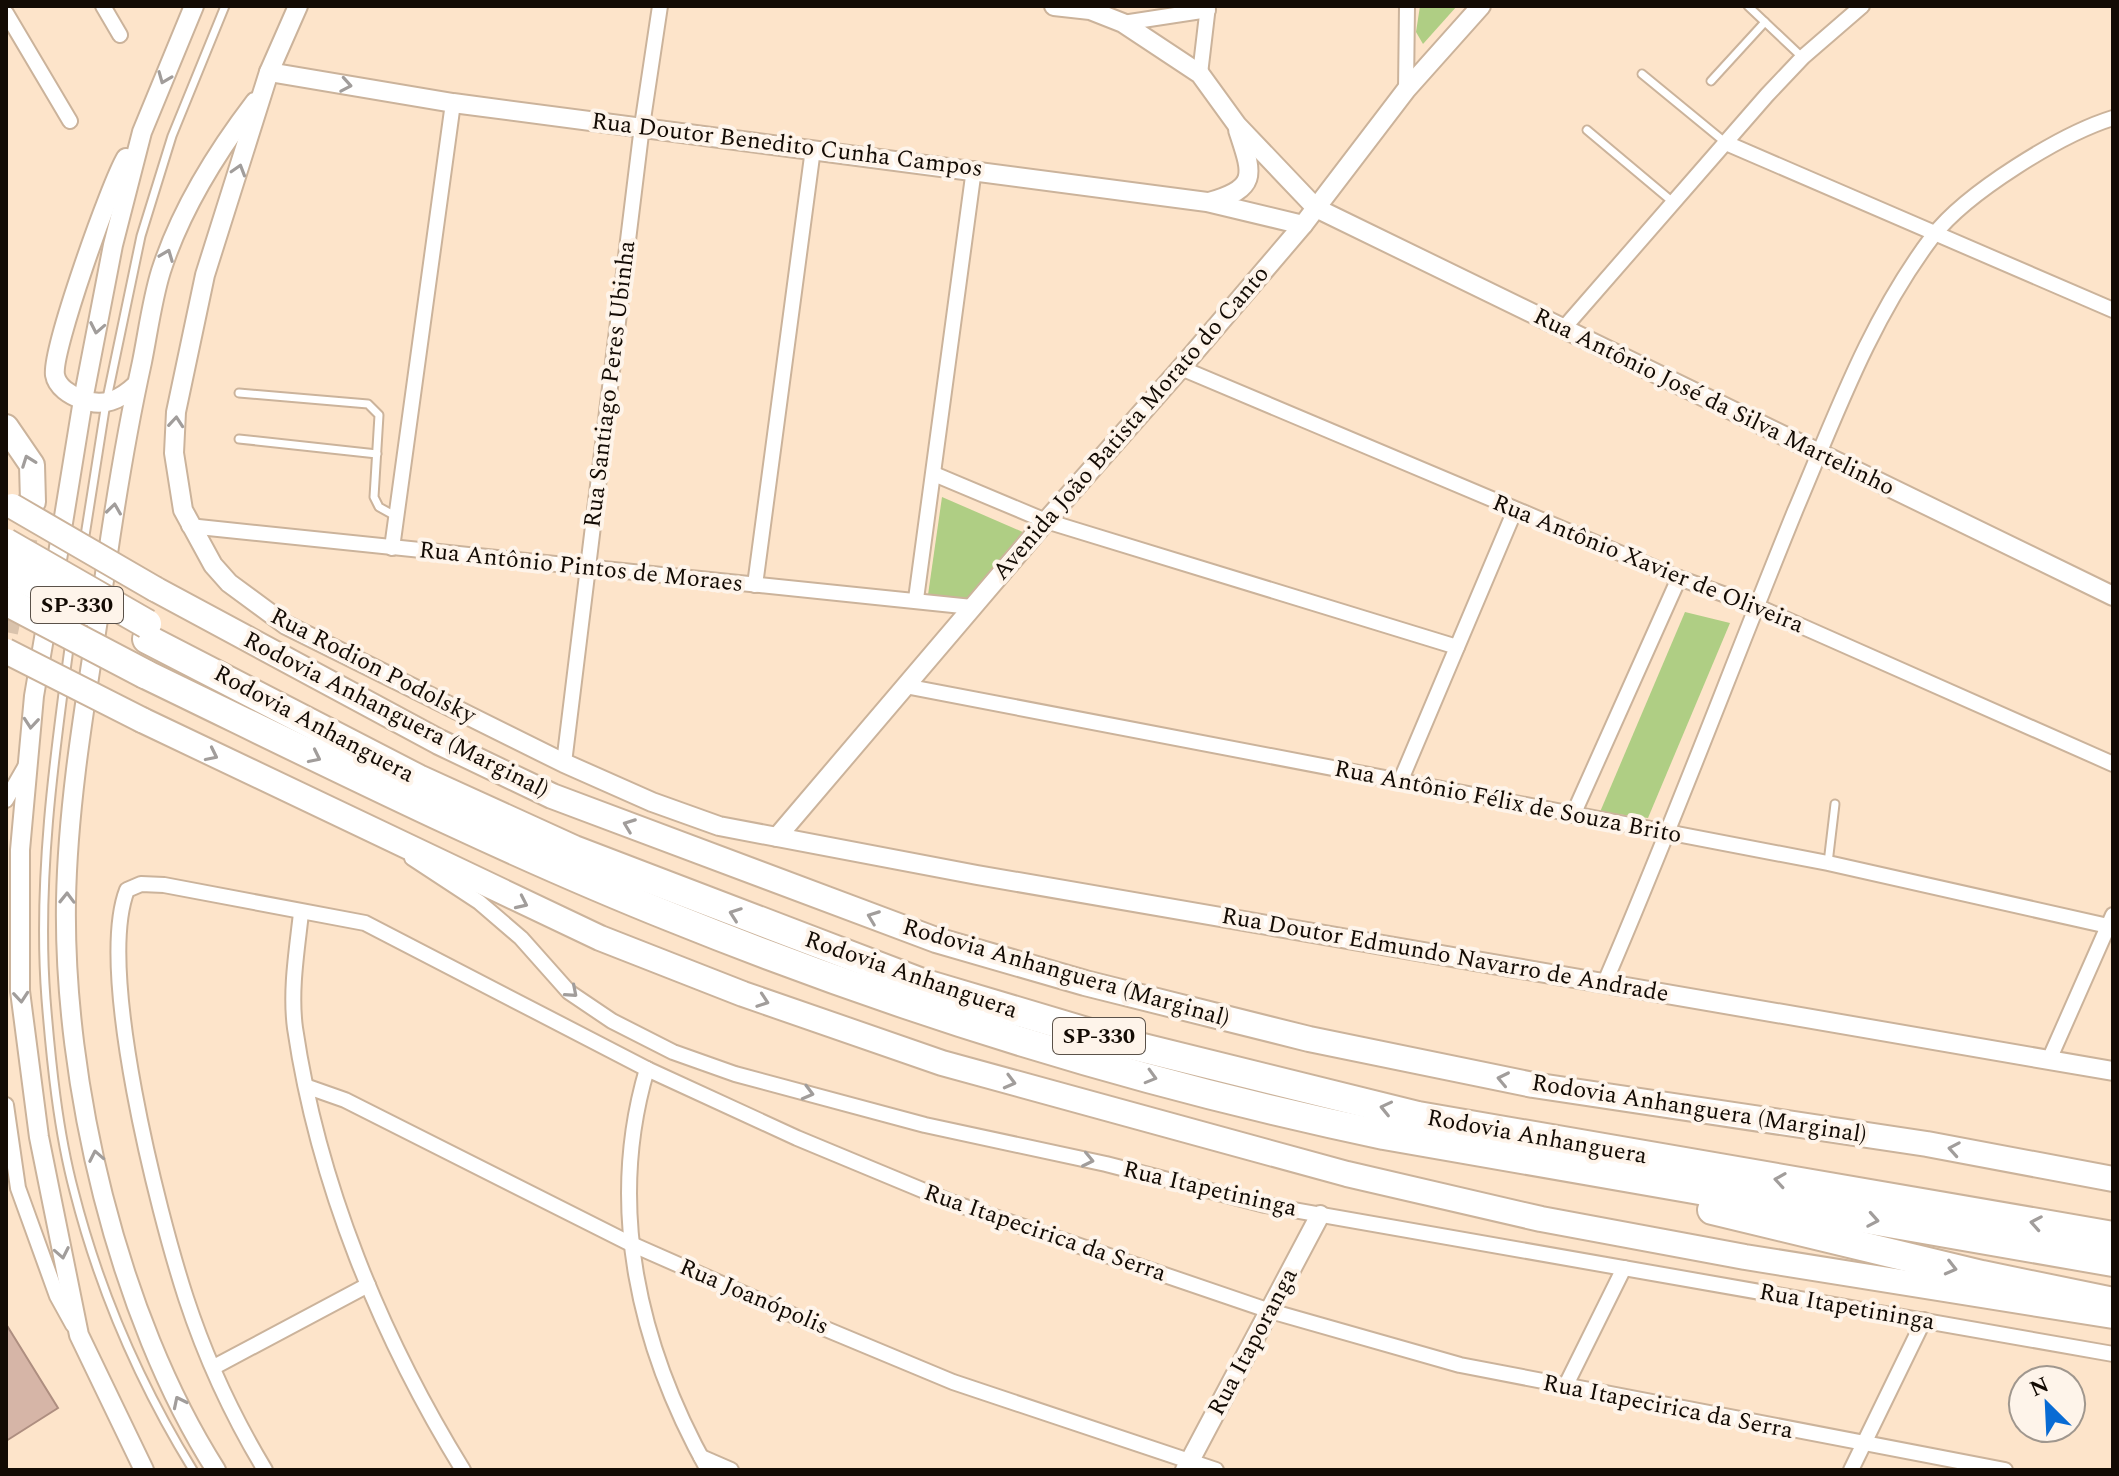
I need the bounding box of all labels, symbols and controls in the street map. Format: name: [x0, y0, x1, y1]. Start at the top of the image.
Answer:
one-way arrow: [157, 70, 174, 84]
one-way arrow: [339, 75, 353, 92]
street label: Rua Doutor Benedito Cunha Campos: [589, 103, 985, 187]
one-way arrow: [229, 164, 245, 178]
street label: Rua Santiago Peres Ubinha: [575, 238, 645, 530]
one-way arrow: [158, 249, 174, 263]
street label: Avenida João Batista Morato do Canto: [984, 258, 1278, 588]
street label: Rua Antônio José da Silva Martelinho: [1527, 299, 1901, 505]
one-way arrow: [90, 322, 107, 335]
one-way arrow: [167, 415, 184, 428]
one-way arrow: [22, 455, 38, 469]
street label: Rua Antônio Xavier de Oliveira: [1487, 485, 1809, 643]
one-way arrow: [105, 502, 122, 516]
street label: Rua Antônio Pintos de Moraes: [417, 532, 745, 602]
road number: SP-330: [31, 587, 123, 623]
street label: Rua Rodion Podolsky: [264, 599, 483, 734]
street label: Rodovia Anhanguera (Marginal): [239, 625, 553, 805]
street label: Rodovia Anhanguera: [209, 659, 419, 789]
one-way arrow: [23, 717, 40, 730]
one-way arrow: [203, 745, 218, 760]
one-way arrow: [307, 747, 322, 763]
street label: Rua Antônio Félix de Souza Brito: [1331, 751, 1685, 853]
one-way arrow: [623, 818, 637, 835]
one-way arrow: [58, 891, 75, 904]
one-way arrow: [514, 893, 529, 909]
street label: Rua Doutor Edmundo Navarro de Andrade: [1219, 898, 1671, 1012]
one-way arrow: [729, 907, 743, 924]
one-way arrow: [866, 910, 880, 927]
street label: Rodovia Anhanguera (Marginal): [899, 912, 1233, 1034]
street label: Rodovia Anhanguera: [801, 925, 1021, 1025]
one-way arrow: [562, 982, 577, 997]
one-way arrow: [13, 990, 30, 1003]
one-way arrow: [755, 991, 769, 1008]
road number: SP-330: [1053, 1018, 1145, 1054]
one-way arrow: [1144, 1068, 1158, 1084]
street label: Rodovia Anhanguera (Marginal): [1530, 1068, 1868, 1150]
one-way arrow: [1497, 1071, 1511, 1088]
one-way arrow: [1002, 1072, 1016, 1089]
one-way arrow: [801, 1084, 815, 1101]
one-way arrow: [1380, 1101, 1394, 1118]
street label: Rodovia Anhanguera: [1425, 1103, 1649, 1171]
one-way arrow: [1947, 1141, 1961, 1158]
one-way arrow: [88, 1150, 105, 1163]
one-way arrow: [1081, 1151, 1095, 1168]
street label: Rua Itapetininga: [1119, 1151, 1301, 1227]
one-way arrow: [1773, 1172, 1787, 1189]
street label: Rua Itapecirica da Serra: [919, 1175, 1171, 1292]
one-way arrow: [1866, 1210, 1879, 1227]
one-way arrow: [2029, 1215, 2043, 1232]
one-way arrow: [53, 1246, 70, 1259]
street label: Rua Joanópolis: [674, 1249, 834, 1345]
one-way arrow: [1943, 1258, 1957, 1275]
street label: Rua Itaporanga: [1199, 1261, 1307, 1423]
street label: Rua Itapetininga: [1756, 1274, 1938, 1340]
north arrow: [2007, 1364, 2087, 1444]
street label: Rua Itapecirica da Serra: [1540, 1365, 1797, 1449]
text: N: [2025, 1368, 2054, 1406]
one-way arrow: [173, 1395, 189, 1410]

